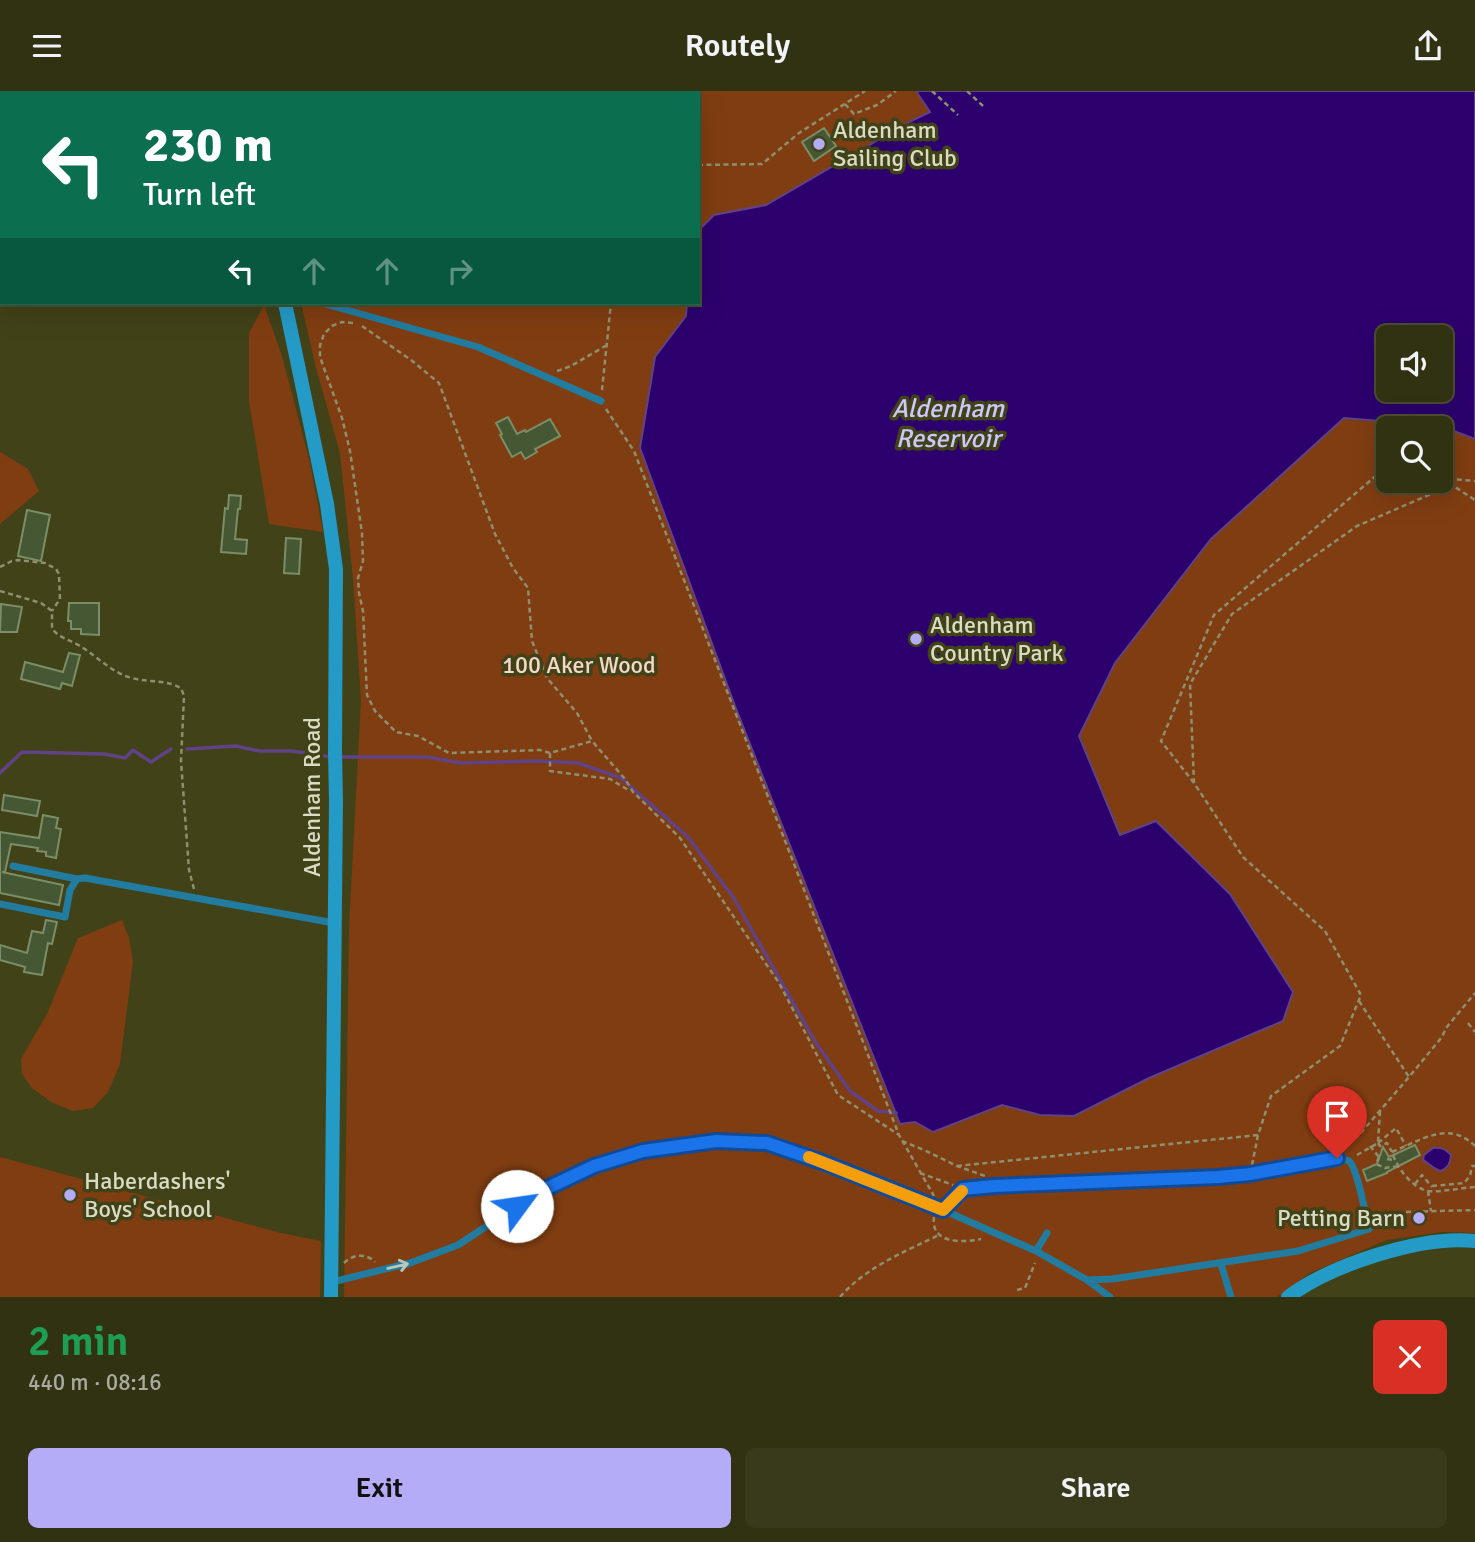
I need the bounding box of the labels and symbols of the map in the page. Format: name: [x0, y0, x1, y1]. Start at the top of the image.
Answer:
place label: Aldenham Sailing Club: [833, 115, 957, 173]
marker: Aldenham Sailing Club: [811, 136, 827, 152]
water label: Aldenham Reservoir: [892, 393, 1005, 455]
place label: Aldenham Country Park: [930, 610, 1064, 668]
marker: Aldenham Country Park: [908, 631, 924, 647]
park label: 100 Aker Wood: [502, 650, 656, 680]
street label: Aldenham Road: [297, 717, 327, 877]
pin: [1307, 1086, 1367, 1158]
place label: Haberdashers' Boys' School: [84, 1166, 230, 1224]
position arrow: [480, 1169, 554, 1243]
marker: Haberdashers' Boys' School: [62, 1187, 78, 1203]
place label: Petting Barn: [1277, 1203, 1405, 1233]
marker: Petting Barn: [1411, 1210, 1427, 1226]
one-way arrow: [386, 1259, 409, 1272]

